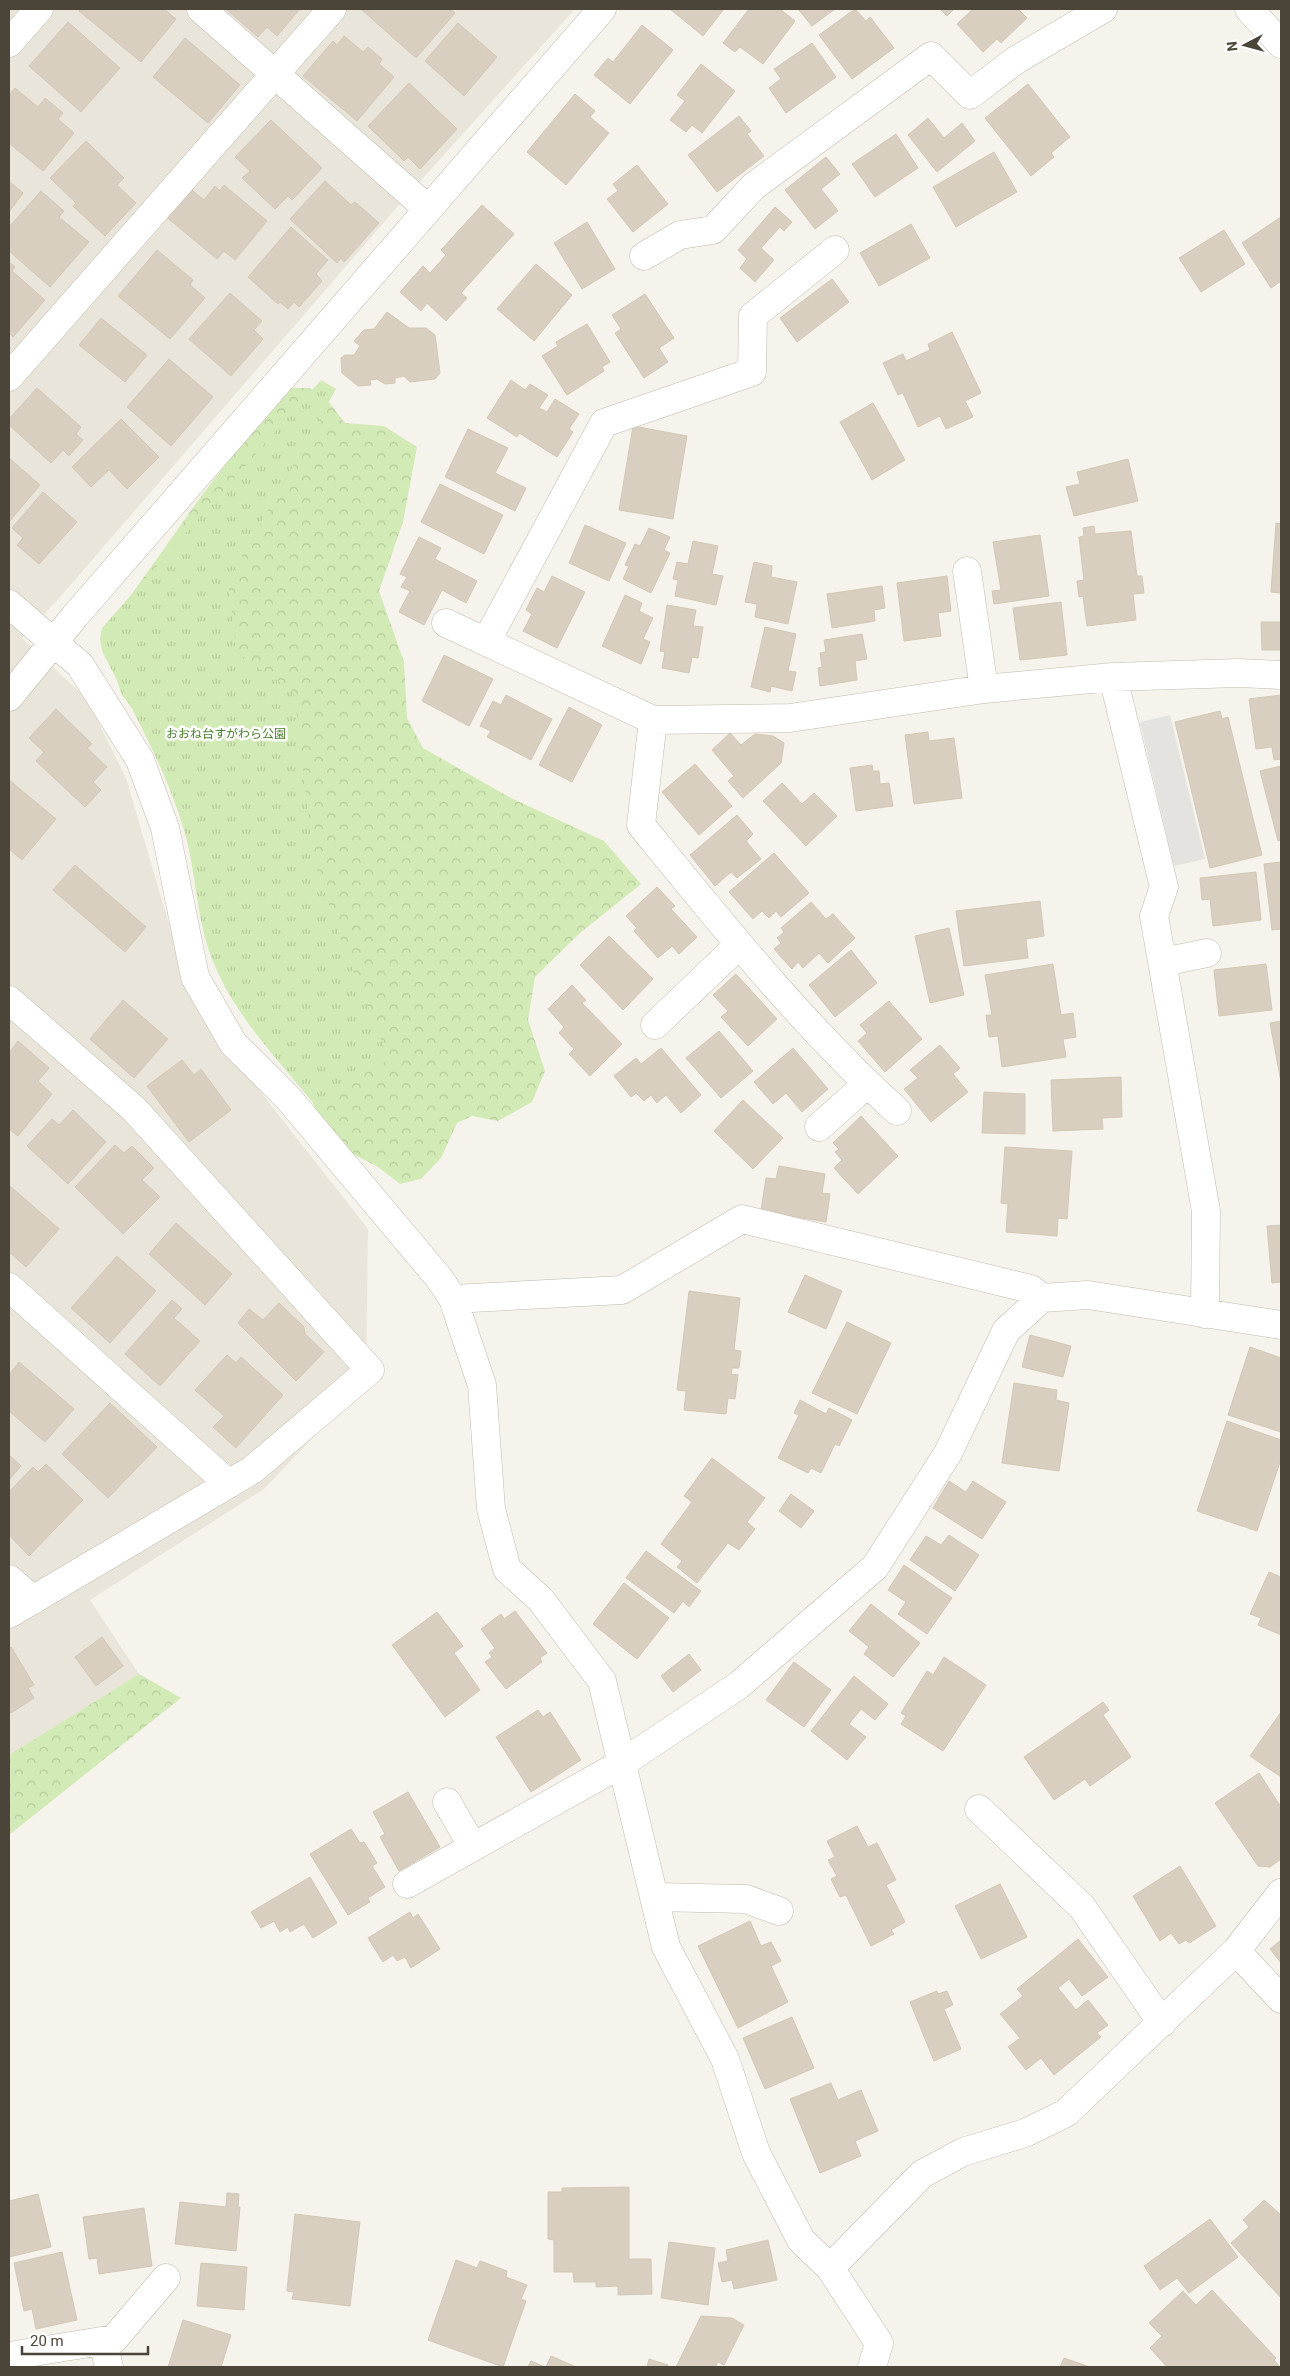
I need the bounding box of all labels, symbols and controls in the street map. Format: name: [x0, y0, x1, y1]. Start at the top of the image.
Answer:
north arrow: [1220, 20, 1270, 70]
text: N: [1224, 41, 1241, 52]
park label: おおね台すがわら公園: [166, 727, 286, 741]
scale bar: [22, 2324, 149, 2356]
text: 20 m: [30, 2332, 64, 2350]

